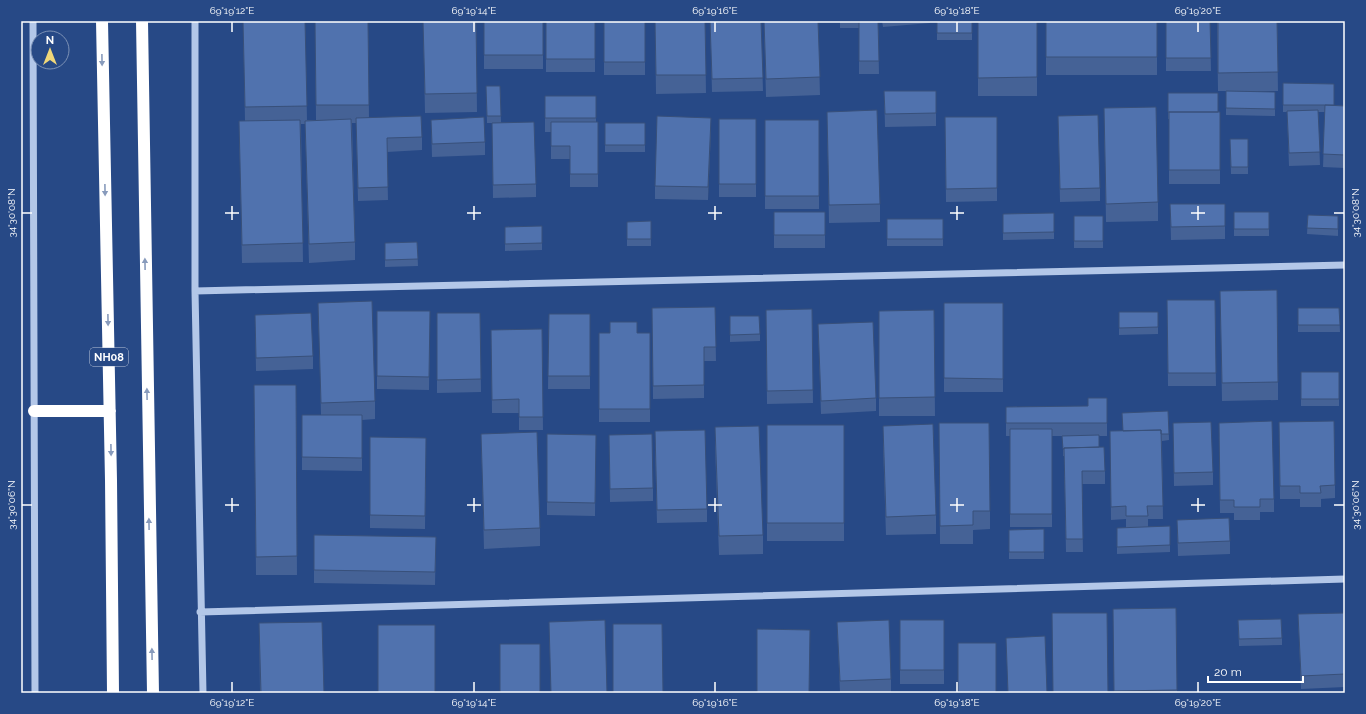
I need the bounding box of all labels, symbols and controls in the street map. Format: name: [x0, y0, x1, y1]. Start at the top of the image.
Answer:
text: 69°19'12"E: [210, 5, 254, 16]
text: 69°19'14"E: [452, 5, 496, 16]
text: 69°19'16"E: [692, 5, 738, 16]
text: 69°19'18"E: [934, 5, 980, 16]
text: 69°19'20"E: [1175, 5, 1221, 16]
north arrow: [30, 30, 70, 70]
text: N: [46, 34, 54, 47]
one-way arrow: [99, 54, 106, 66]
one-way arrow: [102, 184, 108, 197]
text: 34°30'08"N: [6, 188, 17, 238]
text: 34°30'08"N: [1350, 188, 1361, 238]
one-way arrow: [142, 257, 148, 270]
one-way arrow: [105, 314, 111, 327]
road number: NH08: [90, 348, 128, 366]
one-way arrow: [144, 387, 150, 400]
one-way arrow: [107, 444, 114, 456]
text: 34°30'06"N: [6, 480, 17, 530]
text: 34°30'06"N: [1350, 480, 1361, 530]
one-way arrow: [146, 518, 153, 530]
one-way arrow: [149, 647, 155, 660]
scale bar: [1208, 658, 1303, 684]
text: 20 m: [1214, 665, 1242, 679]
text: 69°19'12"E: [210, 697, 254, 708]
text: 69°19'14"E: [452, 697, 496, 708]
text: 69°19'16"E: [692, 697, 738, 708]
text: 69°19'18"E: [934, 697, 980, 708]
text: 69°19'20"E: [1175, 697, 1221, 708]

